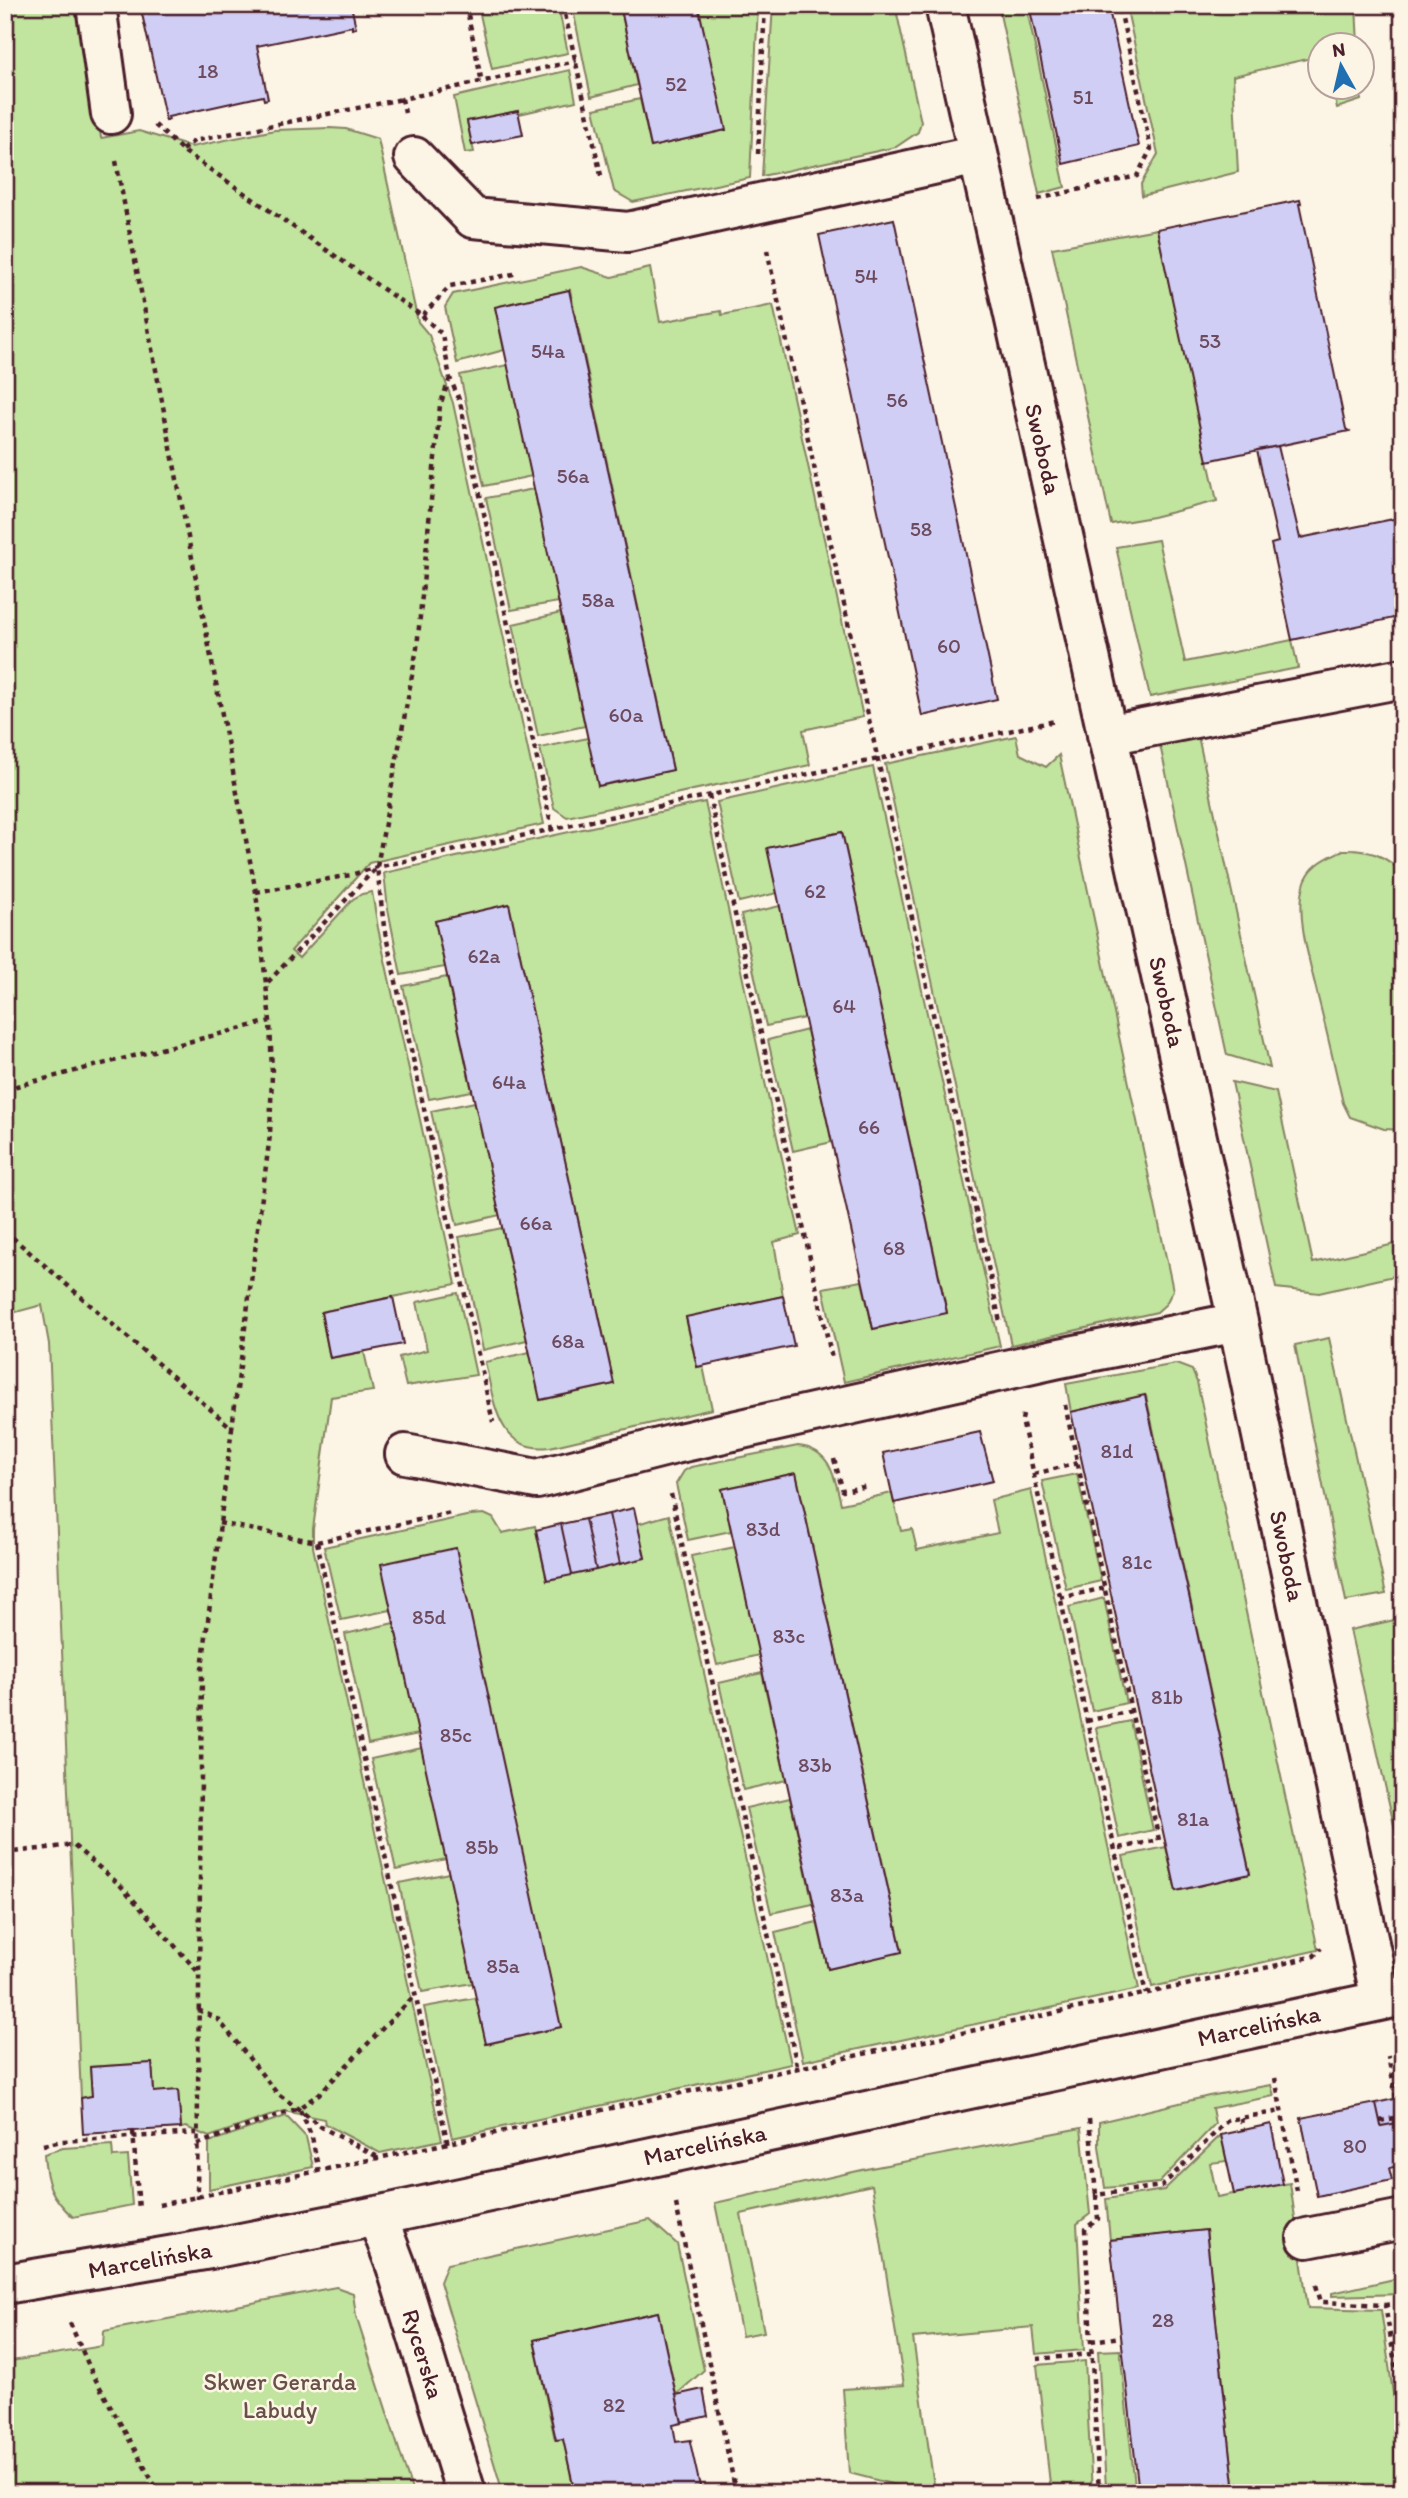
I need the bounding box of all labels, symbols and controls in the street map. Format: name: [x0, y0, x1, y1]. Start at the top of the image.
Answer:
north arrow: [1306, 32, 1376, 102]
text: N: [1331, 37, 1347, 62]
house number: 18: [197, 58, 219, 83]
house number: 52: [665, 71, 687, 96]
house number: 51: [1073, 84, 1094, 109]
house number: 54: [854, 263, 878, 288]
house number: 53: [1199, 328, 1221, 353]
house number: 54a: [531, 338, 565, 363]
house number: 56: [886, 387, 908, 412]
street label: Swoboda: [1019, 401, 1068, 498]
house number: 56a: [556, 463, 590, 488]
house number: 58: [910, 516, 932, 541]
house number: 58a: [581, 587, 615, 612]
house number: 60: [937, 633, 961, 658]
house number: 60a: [609, 702, 644, 727]
house number: 62: [804, 878, 826, 903]
house number: 62a: [467, 943, 501, 968]
street label: Swoboda: [1143, 954, 1192, 1051]
house number: 64: [832, 993, 856, 1018]
house number: 64a: [492, 1069, 526, 1094]
house number: 66: [858, 1114, 880, 1139]
house number: 66a: [519, 1210, 553, 1235]
house number: 68: [883, 1235, 905, 1260]
house number: 68a: [551, 1328, 585, 1353]
house number: 81d: [1101, 1438, 1134, 1463]
street label: Swoboda: [1264, 1508, 1311, 1605]
house number: 83d: [746, 1516, 781, 1541]
house number: 81c: [1121, 1549, 1153, 1574]
house number: 85d: [412, 1604, 446, 1629]
house number: 83c: [773, 1623, 806, 1648]
house number: 81b: [1151, 1684, 1183, 1709]
house number: 85c: [440, 1722, 472, 1747]
house number: 83b: [798, 1752, 832, 1777]
house number: 81a: [1177, 1806, 1209, 1831]
house number: 85b: [465, 1834, 499, 1859]
house number: 83a: [830, 1882, 864, 1907]
house number: 85a: [486, 1953, 520, 1978]
street label: Marcelińska: [1195, 1998, 1324, 2053]
street label: Marcelińska: [641, 2117, 770, 2172]
house number: 80: [1343, 2133, 1367, 2158]
street label: Marcelińska: [86, 2234, 215, 2285]
street label: Rycerska: [396, 2306, 451, 2402]
house number: 28: [1152, 2307, 1174, 2332]
park label: Skwer Gerarda Labudy: [203, 2367, 357, 2424]
house number: 82: [603, 2392, 625, 2417]

